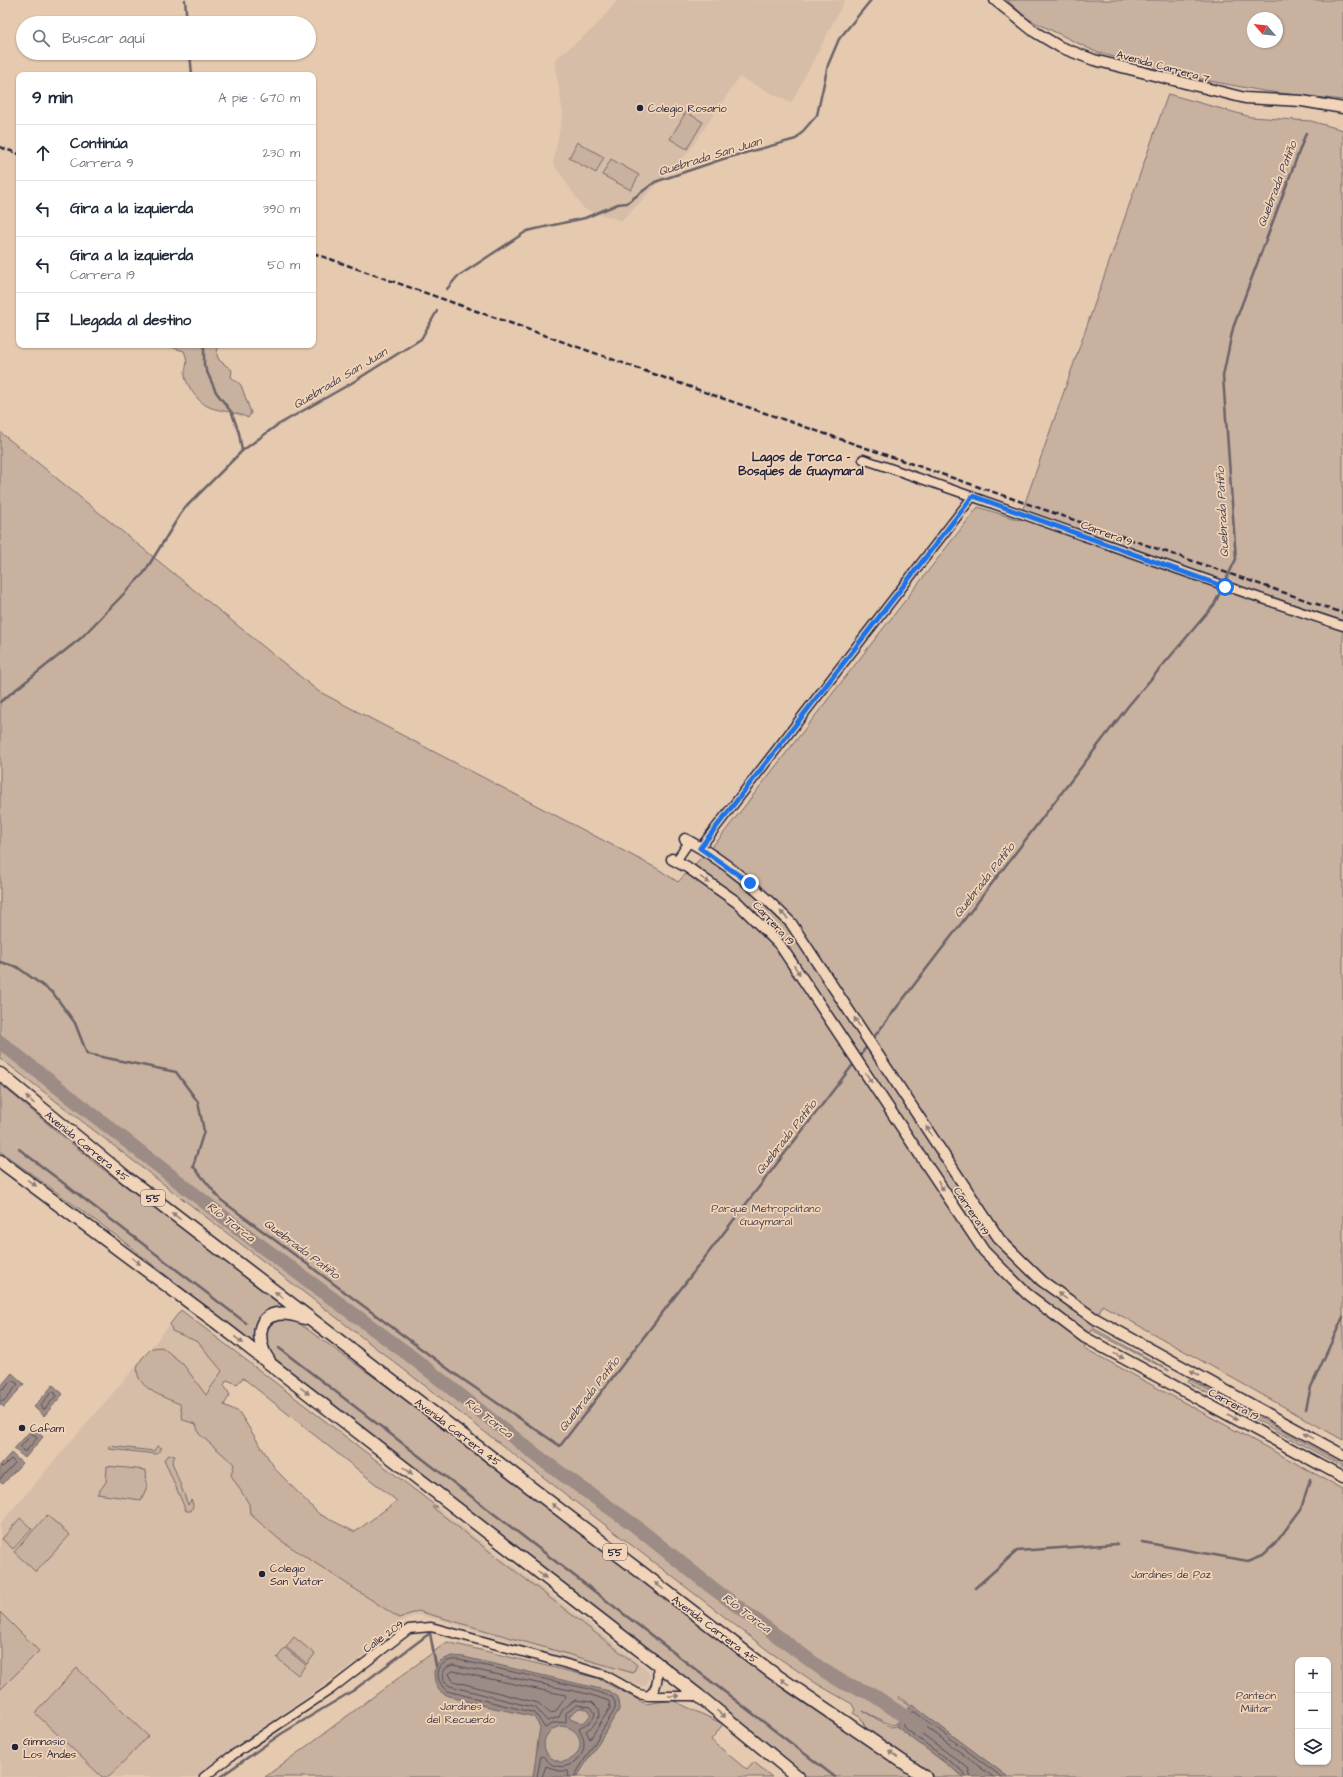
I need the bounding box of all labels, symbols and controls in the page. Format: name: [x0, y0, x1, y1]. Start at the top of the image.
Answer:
north arrow: [1247, 12, 1283, 48]
search box: [16, 16, 316, 60]
icon: search: [30, 27, 52, 49]
text: Buscar aquí: [62, 28, 144, 49]
street label: Avenida Carrera 7: [1115, 47, 1211, 86]
text: 9 min: [32, 86, 73, 110]
text: A pie · 670 m: [218, 89, 300, 107]
place label: Colegio Rosario: [648, 101, 727, 117]
marker: Colegio Rosario: [635, 103, 645, 113]
water label: Quebrada San Juan: [657, 132, 765, 180]
text: Continúa: [70, 133, 128, 154]
water label: Quebrada Patiño: [1253, 138, 1302, 230]
icon: ahead: [32, 142, 54, 164]
text: 230 m: [262, 144, 300, 162]
text: Carrera 9: [70, 154, 134, 172]
icon: left: [32, 198, 54, 220]
text: Gira a la izquierda: [70, 198, 193, 219]
text: 390 m: [262, 200, 300, 218]
text: Gira a la izquierda: [70, 245, 193, 266]
icon: left: [32, 254, 54, 276]
text: 50 m: [267, 256, 300, 274]
text: Carrera 19: [70, 266, 135, 284]
icon: arrive: [32, 310, 54, 332]
text: Llegada al destino: [70, 310, 191, 331]
water label: Quebrada San Juan: [290, 343, 391, 413]
district label: Lagos de Torca - Bosques de Guaymaral: [738, 449, 864, 481]
water label: Quebrada Patiño: [1212, 465, 1233, 558]
street label: Carrera 9: [1079, 517, 1135, 550]
route start: [1216, 578, 1234, 596]
water label: Quebrada Patiño: [950, 838, 1020, 921]
route end: [741, 874, 759, 892]
one-way arrow: [700, 876, 710, 884]
street label: Carrera 19: [749, 898, 798, 949]
one-way arrow: [779, 911, 789, 920]
one-way arrow: [793, 965, 801, 975]
one-way arrow: [853, 1017, 861, 1028]
one-way arrow: [865, 1073, 873, 1083]
water label: Quebrada Patiño: [752, 1095, 822, 1178]
one-way arrow: [25, 1096, 36, 1105]
street label: Avenida Carrera 45: [41, 1108, 132, 1185]
one-way arrow: [925, 1125, 932, 1137]
one-way arrow: [27, 1179, 37, 1187]
one-way arrow: [937, 1181, 945, 1192]
street label: Carrera 19: [950, 1184, 993, 1238]
road number: 55: [141, 1190, 165, 1206]
water label: Río Torca: [203, 1198, 259, 1247]
park label: Parque Metropolitano Guaymaral: [711, 1201, 822, 1230]
one-way arrow: [171, 1211, 182, 1220]
water label: Quebrada Patiño: [260, 1215, 344, 1284]
one-way arrow: [130, 1257, 141, 1265]
one-way arrow: [274, 1291, 285, 1299]
one-way arrow: [1057, 1292, 1068, 1299]
one-way arrow: [234, 1336, 245, 1344]
water label: Quebrada Patiño: [555, 1352, 625, 1435]
one-way arrow: [1113, 1352, 1124, 1359]
one-way arrow: [1189, 1370, 1201, 1377]
street label: Carrera 19: [1206, 1385, 1262, 1424]
one-way arrow: [299, 1387, 310, 1396]
water label: Río Torca: [461, 1394, 517, 1443]
street label: Avenida Carrera 45: [412, 1395, 504, 1470]
one-way arrow: [1227, 1414, 1239, 1421]
place label: Cafam: [30, 1421, 65, 1436]
marker: Cafam: [17, 1423, 27, 1433]
one-way arrow: [1303, 1433, 1315, 1439]
one-way arrow: [403, 1466, 413, 1474]
one-way arrow: [551, 1503, 562, 1511]
road number: 55: [603, 1544, 627, 1560]
place label: Colegio San Viator: [270, 1561, 323, 1589]
park label: Jardines de Paz: [1131, 1567, 1212, 1582]
marker: Colegio San Viator: [257, 1569, 267, 1579]
one-way arrow: [536, 1570, 547, 1579]
one-way arrow: [654, 1582, 665, 1591]
water label: Río Torca: [719, 1590, 775, 1638]
street label: Avenida Carrera 45: [669, 1592, 761, 1667]
street label: Calle 209: [360, 1617, 407, 1656]
map controls: [1295, 1657, 1331, 1765]
button: +: [1295, 1657, 1331, 1693]
one-way arrow: [780, 1678, 790, 1686]
park label: Panteón Militar: [1236, 1688, 1277, 1716]
one-way arrow: [668, 1693, 681, 1699]
button: −: [1295, 1693, 1331, 1729]
park label: Jardines del Recuerdo: [427, 1699, 496, 1727]
one-way arrow: [716, 1709, 727, 1718]
button: layers: [1295, 1729, 1331, 1765]
place label: Gimnasio Los Andes: [23, 1734, 77, 1762]
marker: Gimnasio Los Andes: [10, 1742, 20, 1752]
one-way arrow: [888, 1750, 898, 1758]

